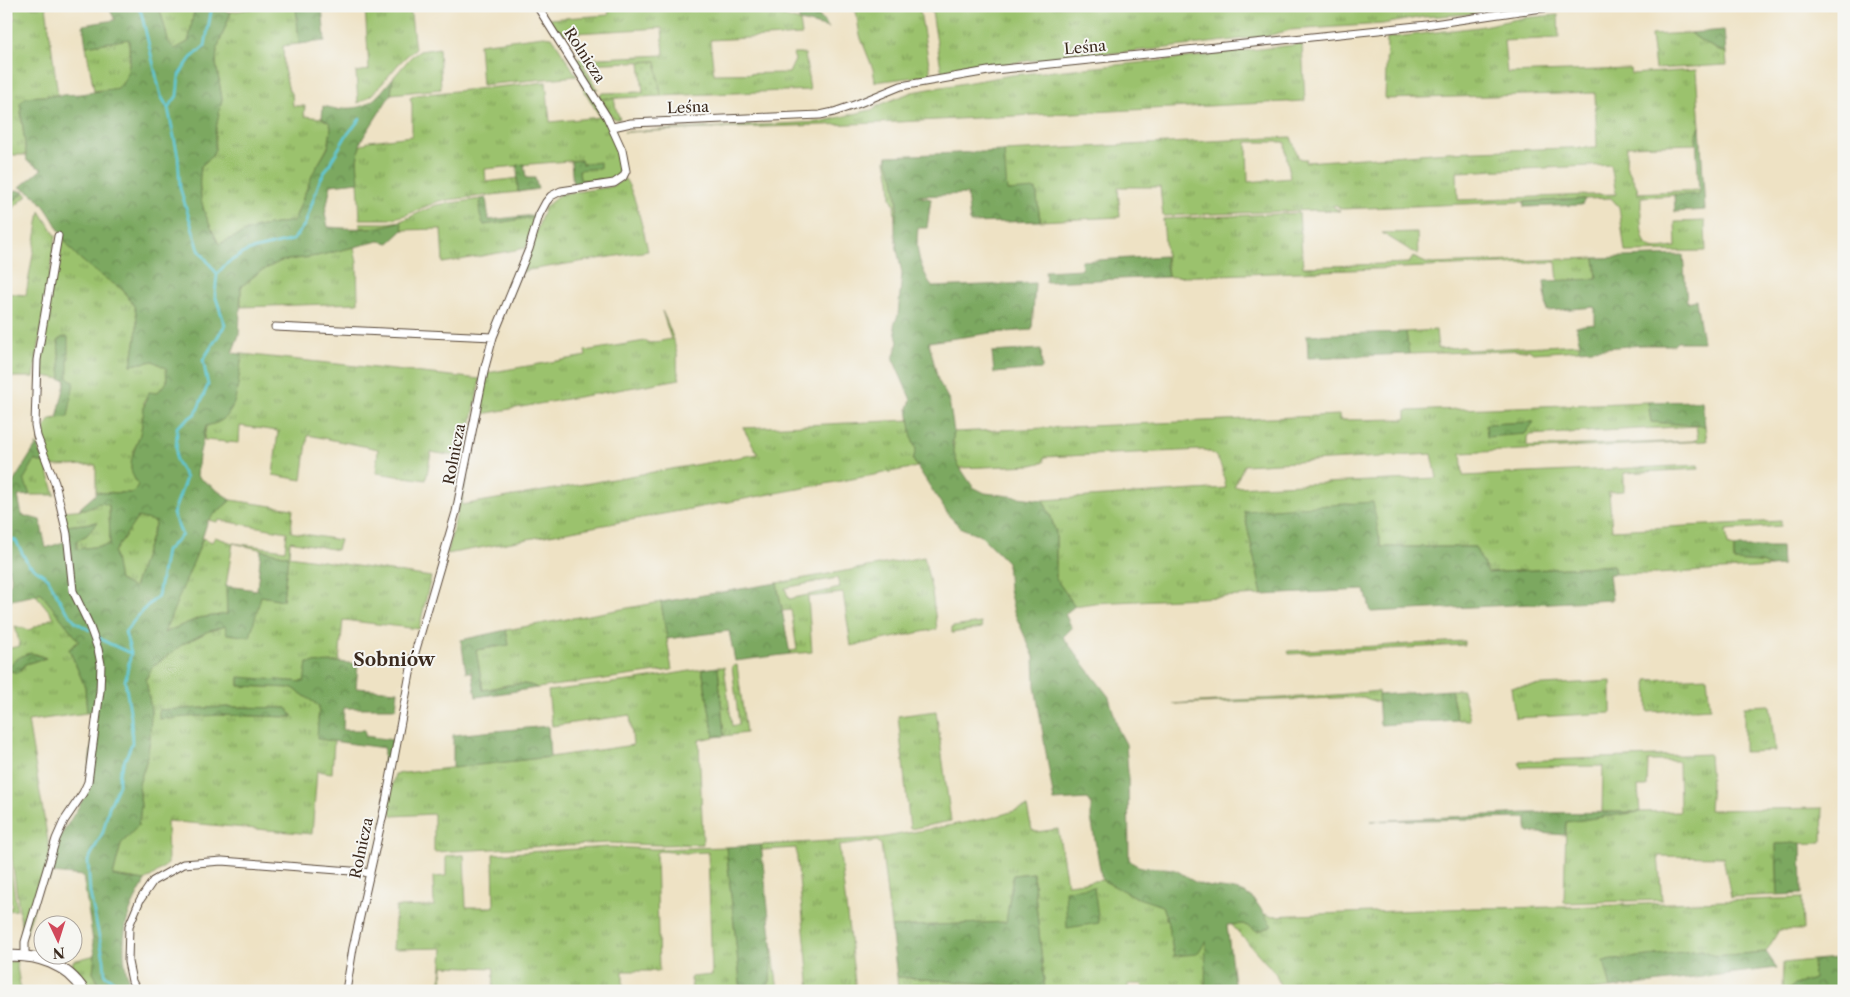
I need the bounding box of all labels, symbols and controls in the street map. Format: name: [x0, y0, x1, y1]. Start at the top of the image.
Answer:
street label: Rolnicza: [560, 24, 610, 86]
street label: Leśna: [1063, 36, 1107, 58]
street label: Leśna: [667, 97, 709, 117]
street label: Rolnicza: [439, 422, 469, 486]
district label: Sobniów: [353, 649, 436, 671]
street label: Rolnicza: [345, 816, 377, 880]
north arrow: [32, 914, 82, 964]
text: N: [52, 944, 66, 962]

